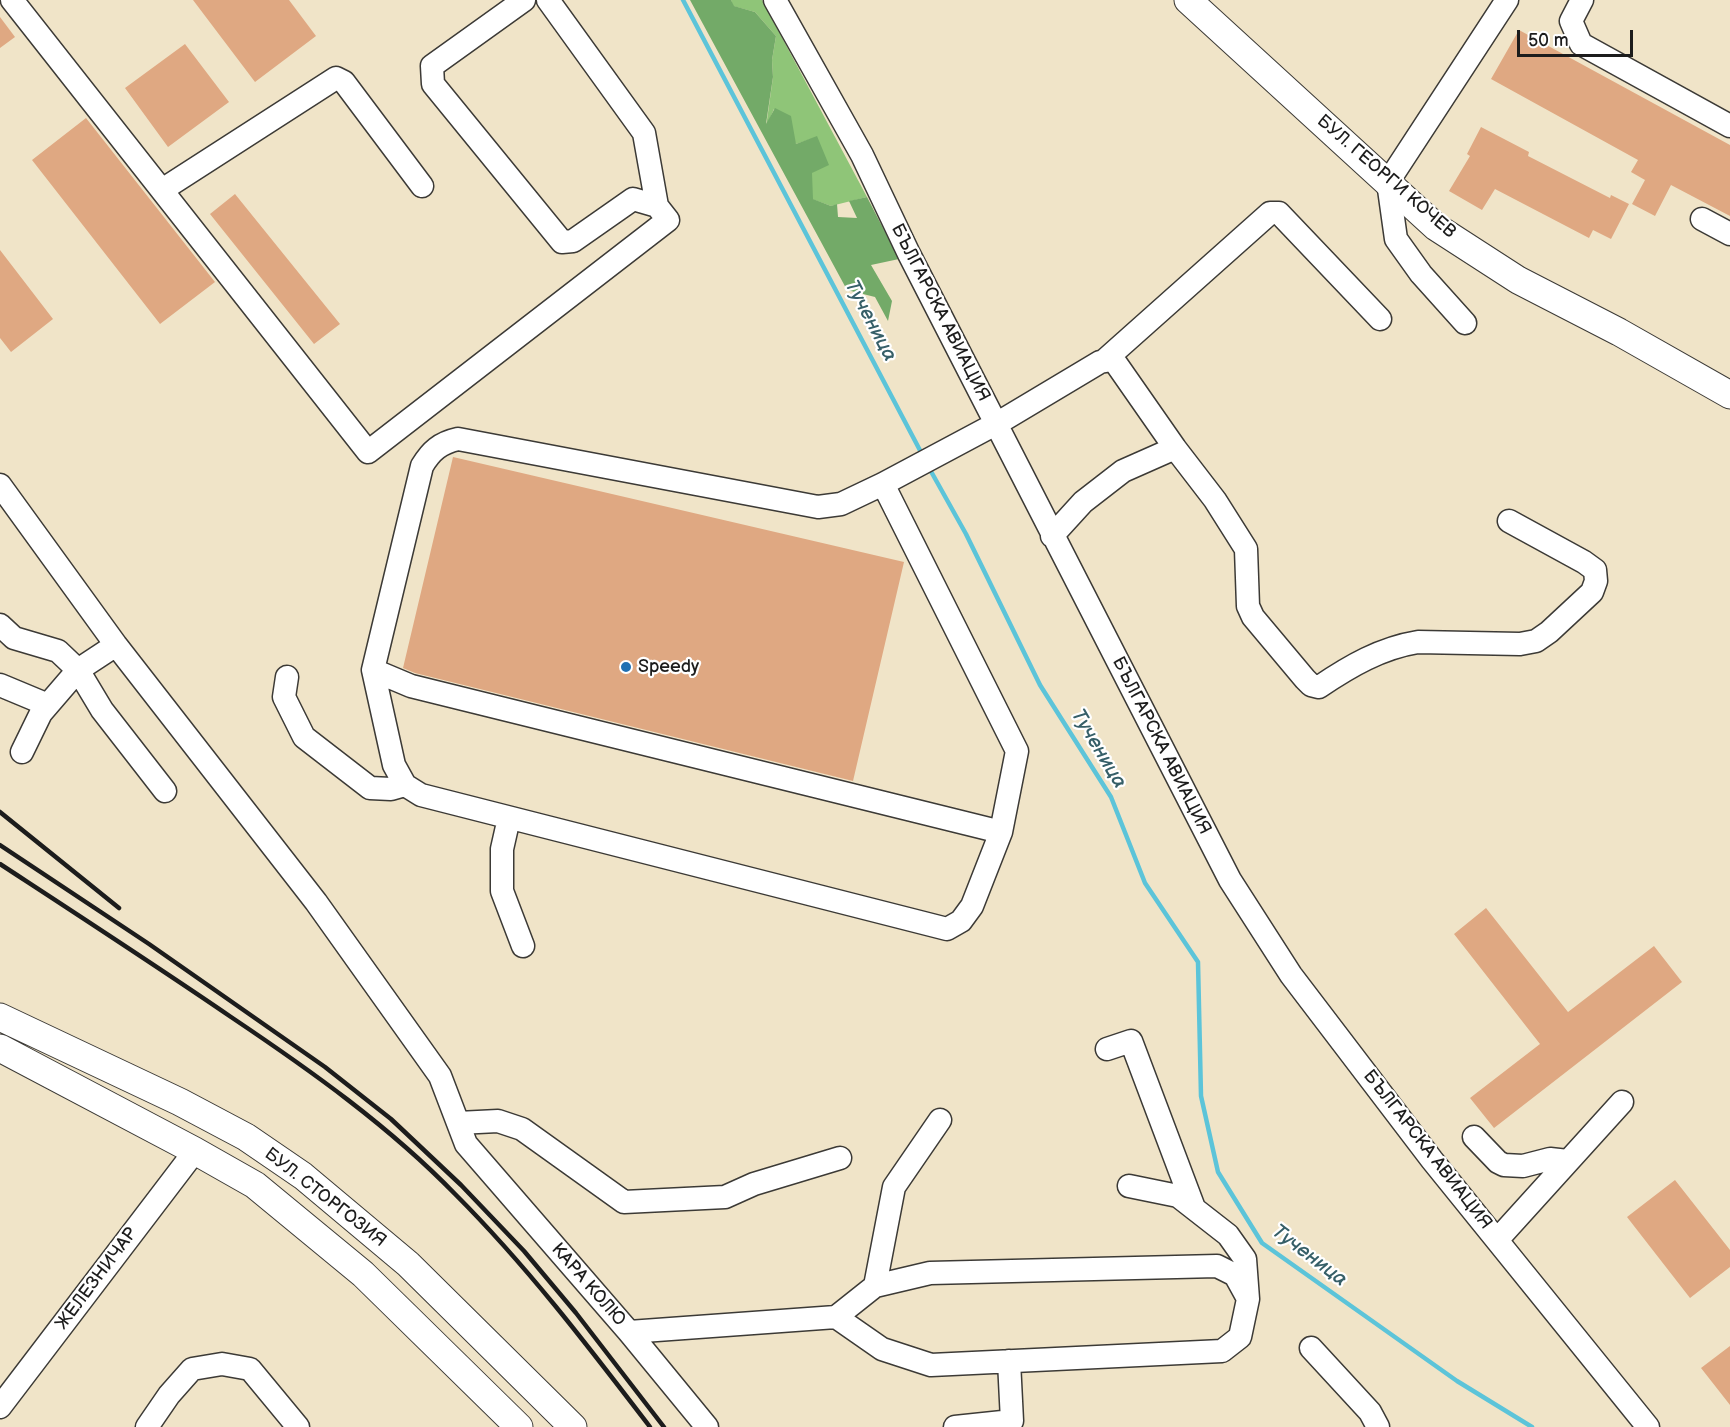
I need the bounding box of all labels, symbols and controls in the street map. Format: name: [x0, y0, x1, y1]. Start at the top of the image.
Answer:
scale bar: [1520, 18, 1636, 56]
text: 50 m: [1528, 30, 1569, 51]
street label: БУЛ. ГЕОРГИ КОЧЕВ: [1312, 111, 1460, 243]
street label: БЪЛГАРСКА АВИАЦИЯ: [886, 221, 994, 405]
water label: Тученица: [839, 276, 901, 366]
street label: БЪЛГАРСКА АВИАЦИЯ: [1107, 654, 1215, 838]
place label: Speedy: [638, 656, 699, 678]
marker: Speedy: [619, 660, 633, 674]
water label: Тученица: [1065, 705, 1131, 793]
street label: БЪЛГАРСКА АВИАЦИЯ: [1358, 1066, 1496, 1234]
street label: БУЛ. СТОРГОЗИЯ: [260, 1144, 390, 1252]
water label: Тученица: [1266, 1220, 1352, 1292]
street label: ЖЕЛЕЗНИЧАР: [52, 1224, 142, 1334]
street label: КАРА КОЛЮ: [546, 1239, 630, 1331]

